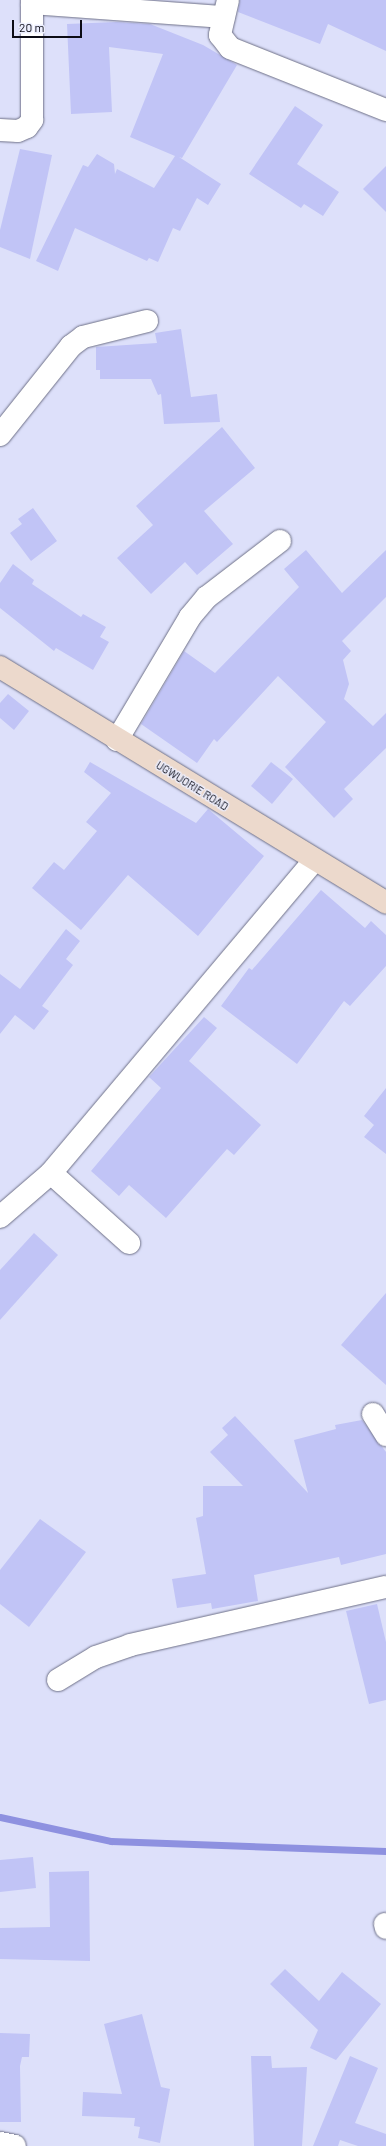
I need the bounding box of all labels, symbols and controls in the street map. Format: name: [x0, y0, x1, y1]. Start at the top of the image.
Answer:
scale bar: [14, 12, 84, 38]
text: 20 m: [19, 20, 45, 34]
street label: UGWUORIE ROAD: [153, 759, 231, 813]

